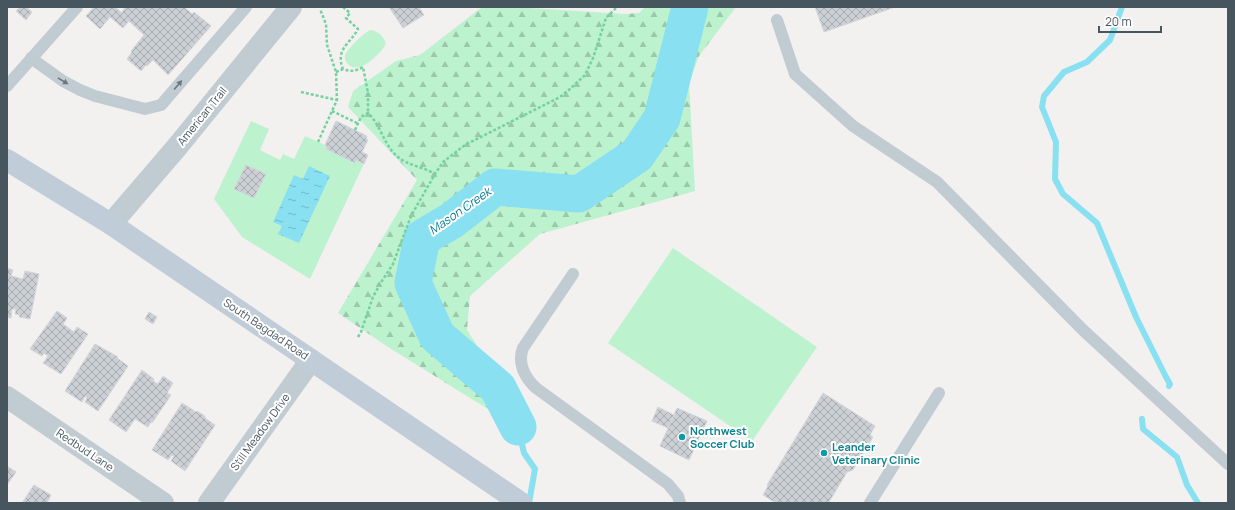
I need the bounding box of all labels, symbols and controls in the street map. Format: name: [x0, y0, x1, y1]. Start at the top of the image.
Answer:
scale bar: [1099, 8, 1161, 34]
text: 20 m: [1105, 13, 1132, 30]
one-way arrow: [57, 77, 69, 84]
one-way arrow: [174, 80, 183, 90]
street label: American Trail: [173, 83, 230, 148]
water label: Mason Creek: [425, 182, 496, 238]
street label: South Bagdad Road: [221, 294, 312, 363]
street label: Still Meadow Drive: [227, 390, 293, 473]
place label: Northwest Soccer Club: [690, 423, 755, 451]
street label: Redbud Lane: [54, 425, 117, 475]
marker: Northwest Soccer Club: [677, 432, 687, 442]
place label: Leander Veterinary Clinic: [832, 439, 920, 467]
marker: Leander Veterinary Clinic: [819, 448, 829, 458]

